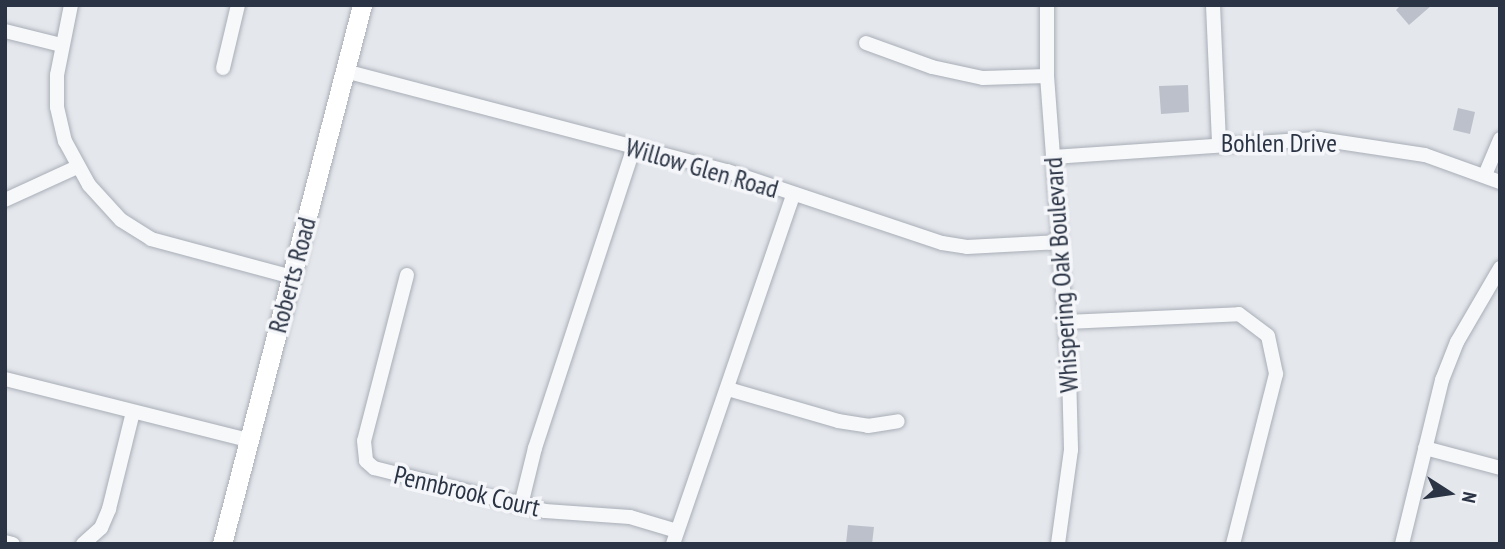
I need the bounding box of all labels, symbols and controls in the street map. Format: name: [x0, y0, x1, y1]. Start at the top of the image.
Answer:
street label: Bohlen Drive: [1221, 127, 1337, 159]
street label: Willow Glen Road: [622, 131, 782, 205]
street label: Whispering Oak Boulevard: [1037, 156, 1085, 394]
street label: Roberts Road: [262, 214, 322, 336]
north arrow: [1414, 458, 1484, 528]
street label: Pennbrook Court: [391, 459, 543, 523]
text: N: [1457, 490, 1482, 505]

